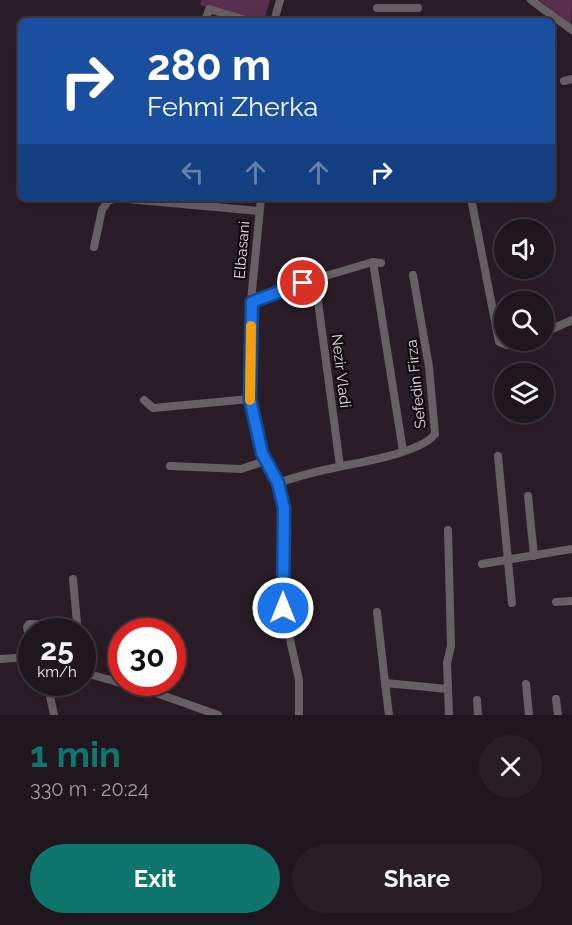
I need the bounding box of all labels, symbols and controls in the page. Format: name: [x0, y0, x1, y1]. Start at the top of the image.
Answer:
text: 280 m: [147, 41, 271, 90]
icon: right: [48, 42, 126, 120]
text: Fehmi Zherka: [147, 91, 318, 122]
icon: left: [176, 156, 209, 189]
icon: ahead: [239, 156, 272, 189]
icon: ahead: [302, 156, 335, 189]
icon: right: [365, 156, 398, 189]
map controls: [494, 219, 554, 423]
button: sound: [494, 219, 554, 279]
street label: Elbasani: [231, 220, 253, 280]
pin: [277, 257, 328, 308]
icon: arrive: [286, 266, 319, 299]
button: search: [494, 291, 554, 351]
street label: Nezir Vladi: [328, 333, 354, 409]
street label: Sefedin Firza: [402, 339, 430, 429]
button: layers: [494, 363, 554, 423]
position arrow: [251, 576, 315, 640]
speed limit sign: 30: [108, 618, 186, 696]
text: 25: [40, 632, 74, 667]
text: km/h: [37, 663, 77, 681]
text: 1 min: [30, 733, 121, 775]
button: close: [479, 735, 542, 798]
text: 330 m · 20:24: [30, 777, 149, 801]
button: Exit: [30, 844, 280, 913]
button: Share: [292, 844, 542, 913]

